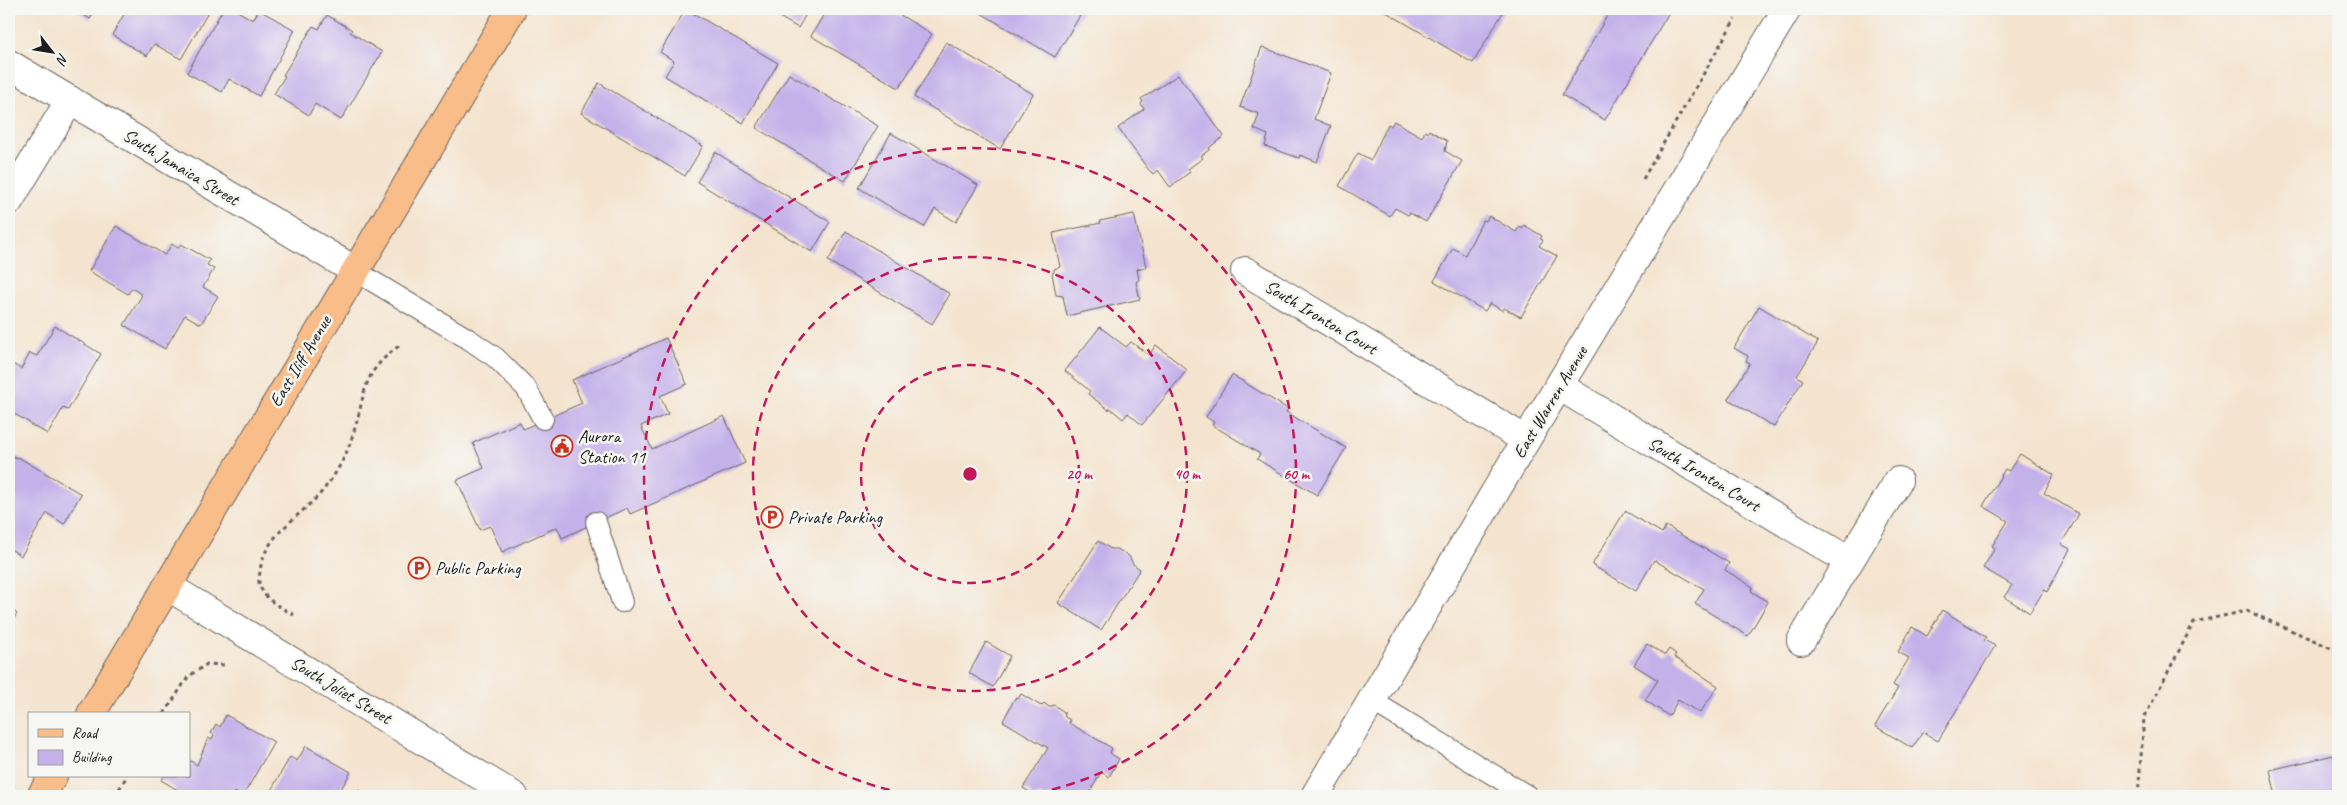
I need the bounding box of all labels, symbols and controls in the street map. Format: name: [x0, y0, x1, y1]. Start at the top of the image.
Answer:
north arrow: [28, 28, 78, 78]
text: N: [52, 50, 72, 69]
street label: South Jamaica Street: [119, 124, 245, 211]
street label: South Ironton Court: [1261, 275, 1383, 360]
street label: East Iliff Avenue: [264, 311, 336, 410]
street label: East Warren Avenue: [1508, 341, 1593, 462]
place label: Aurora Station 11: [578, 425, 646, 468]
street label: South Ironton Court: [1644, 432, 1766, 517]
public building icon: Aurora Station 11: [550, 434, 574, 458]
centre of rings: [961, 465, 979, 483]
text: 20 m: [1066, 465, 1093, 484]
text: 40 m: [1174, 465, 1201, 484]
text: 60 m: [1283, 465, 1310, 484]
parking icon: Private Parking: [760, 505, 784, 529]
place label: Private Parking: [788, 506, 884, 528]
parking icon: Public Parking: [407, 556, 431, 580]
place label: Public Parking: [435, 557, 522, 579]
street label: South Joliet Street: [287, 651, 397, 730]
legend: [28, 712, 190, 778]
text: Road: [72, 724, 99, 743]
text: Building: [72, 748, 112, 767]

